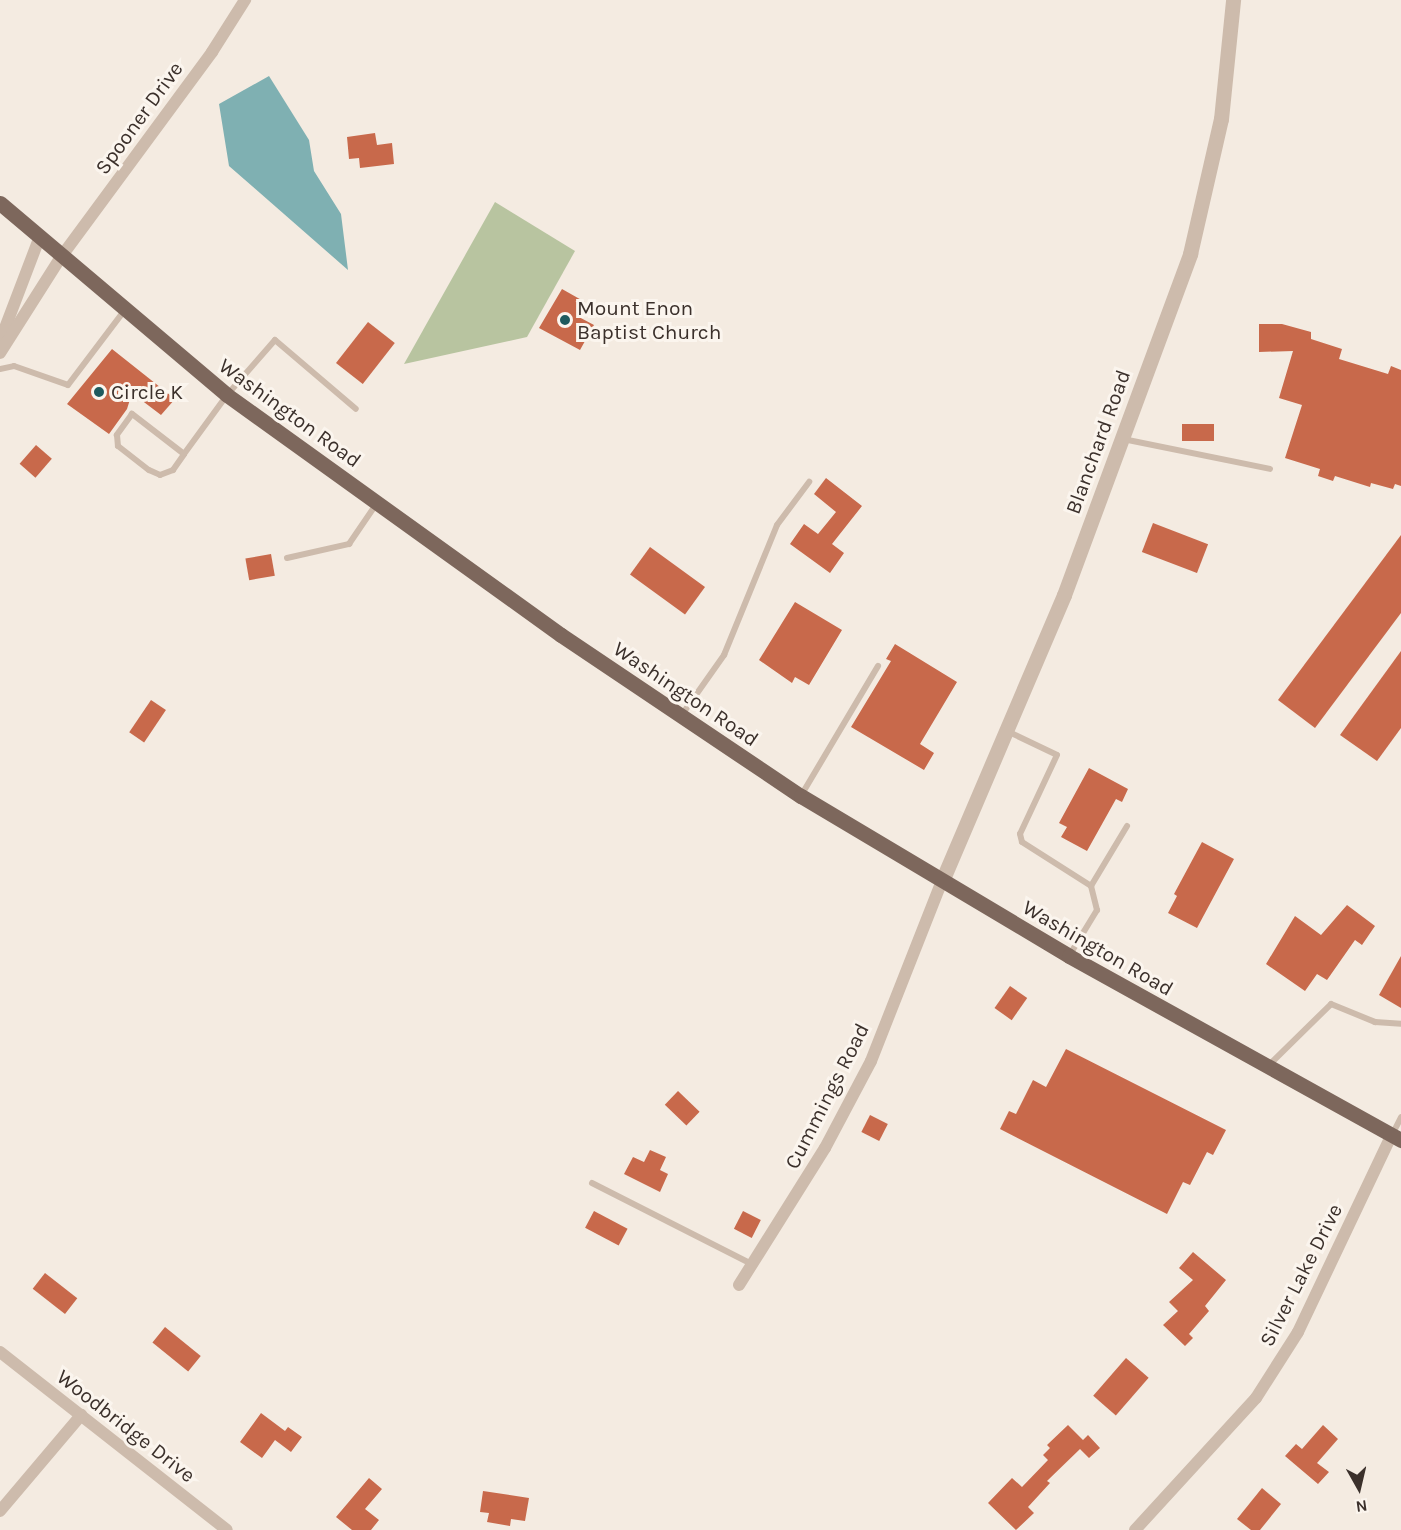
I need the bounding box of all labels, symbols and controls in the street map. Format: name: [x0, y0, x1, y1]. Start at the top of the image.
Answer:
street label: Spooner Drive: [90, 57, 188, 179]
place label: Mount Enon Baptist Church: [577, 295, 721, 345]
marker: Mount Enon Baptist Church: [558, 313, 572, 327]
street label: Washington Road: [214, 353, 366, 473]
street label: Blanchard Road: [1060, 366, 1136, 518]
place label: Circle K: [111, 379, 183, 405]
marker: Circle K: [92, 385, 106, 399]
street label: Washington Road: [609, 636, 763, 752]
street label: Washington Road: [1018, 895, 1178, 1001]
street label: Cummings Road: [779, 1019, 875, 1173]
street label: Silver Lake Drive: [1254, 1199, 1348, 1351]
street label: Woodbridge Drive: [52, 1364, 200, 1488]
north arrow: [1329, 1458, 1389, 1518]
text: N: [1355, 1496, 1369, 1517]

